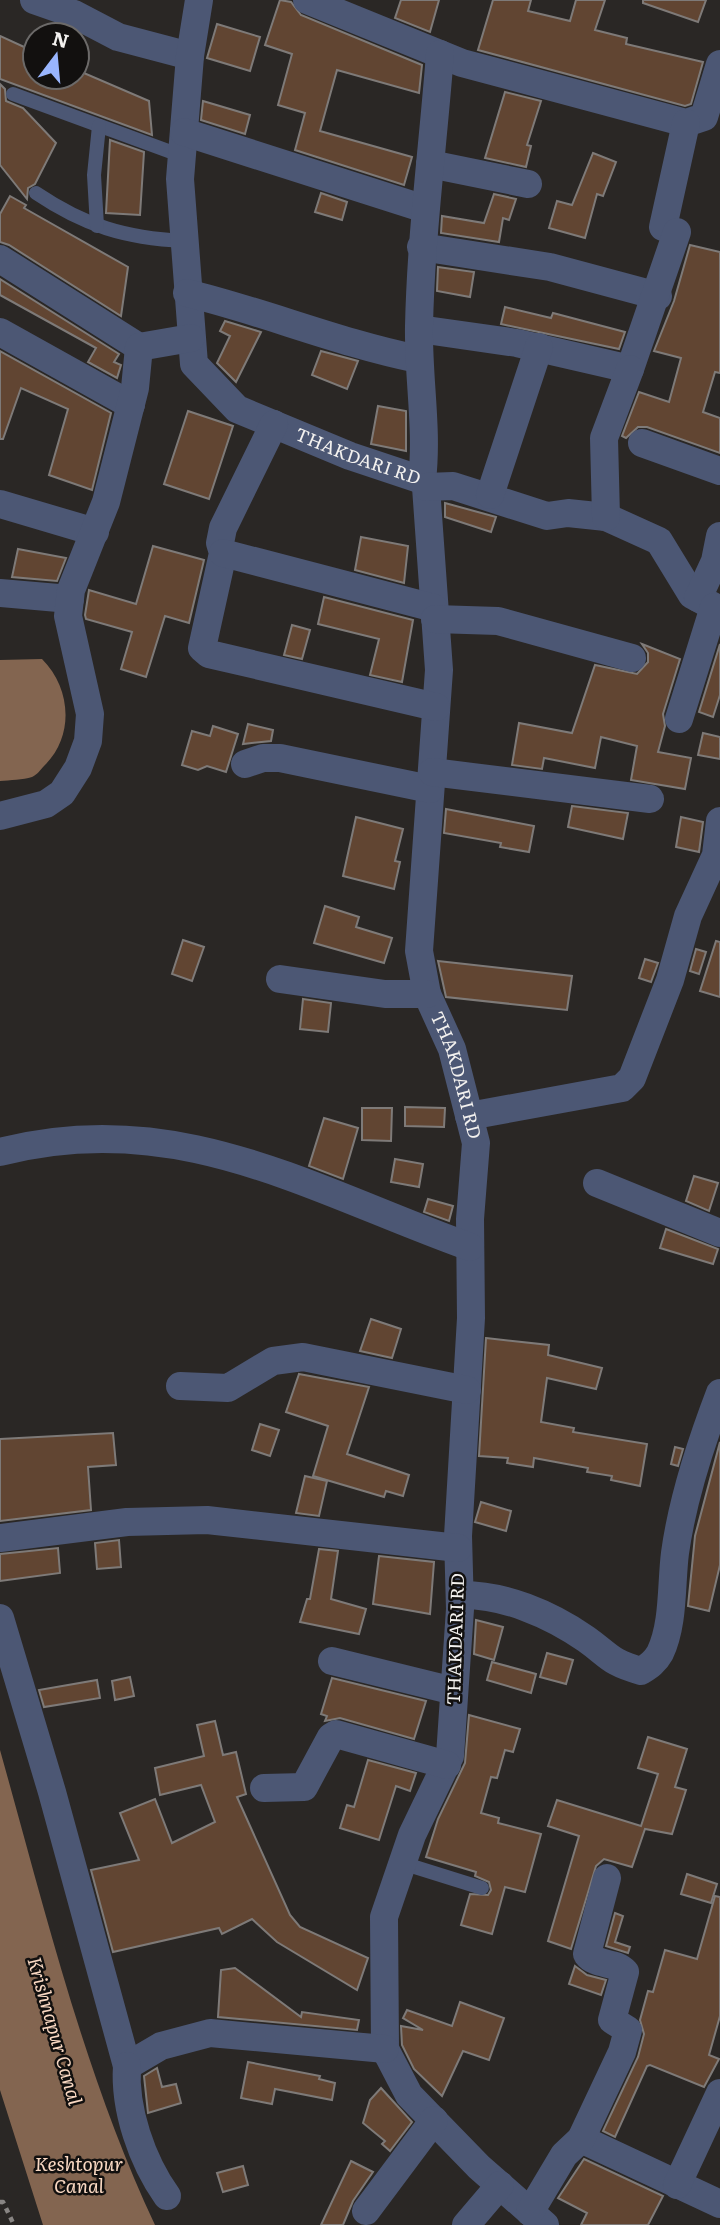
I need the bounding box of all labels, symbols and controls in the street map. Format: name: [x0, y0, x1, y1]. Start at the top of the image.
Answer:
north arrow: [21, 21, 91, 91]
text: N: [49, 23, 73, 54]
street label: THAKDARI RD: [291, 420, 425, 491]
street label: THAKDARI RD: [425, 1007, 489, 1142]
street label: THAKDARI RD: [439, 1572, 470, 1705]
water label: Krishnapur Canal: [21, 1953, 91, 2109]
water label: Keshtopur Canal: [35, 2149, 123, 2199]

